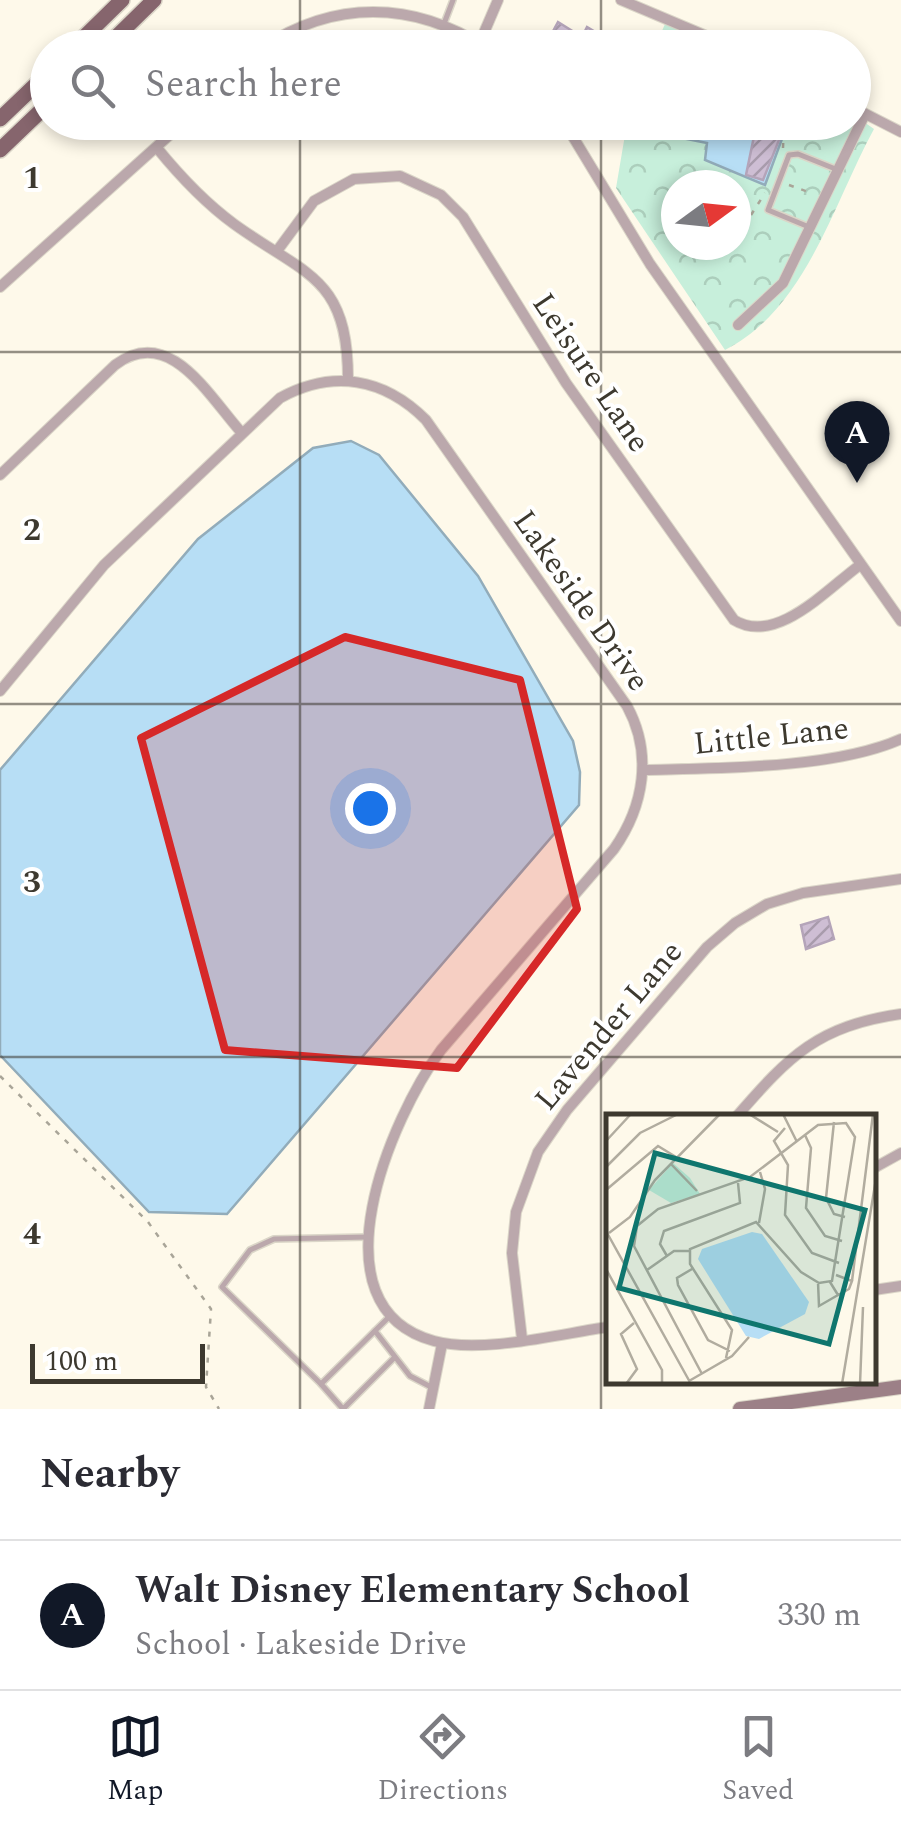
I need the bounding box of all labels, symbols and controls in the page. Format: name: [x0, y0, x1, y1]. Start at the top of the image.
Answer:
search box: [30, 30, 871, 140]
text: Search here: [145, 56, 342, 114]
icon: search: [65, 58, 120, 113]
text: 1: [23, 154, 41, 203]
north arrow: [661, 170, 751, 260]
street label: Leisure Lane: [519, 283, 662, 463]
pin: A: [824, 400, 890, 483]
street label: Lakeside Drive: [500, 500, 662, 702]
text: 2: [23, 506, 41, 555]
street label: Little Lane: [691, 704, 851, 769]
your location: [345, 783, 396, 834]
text: 3: [23, 858, 41, 907]
street label: Lavender Lane: [523, 930, 695, 1122]
inset map: [606, 1114, 876, 1384]
text: 4: [23, 1210, 41, 1259]
scale bar: [30, 1339, 205, 1384]
text: 100 m: [45, 1340, 118, 1383]
text: Nearby: [40, 1443, 179, 1506]
text: Walt Disney Elementary School: [135, 1562, 690, 1620]
text: A: [60, 1591, 85, 1640]
text: 330 m: [777, 1591, 861, 1640]
text: School · Lakeside Drive: [135, 1620, 467, 1669]
tab: Map: [107, 1709, 163, 1812]
tab: Directions: [377, 1709, 508, 1812]
tab: Saved: [722, 1709, 794, 1812]

